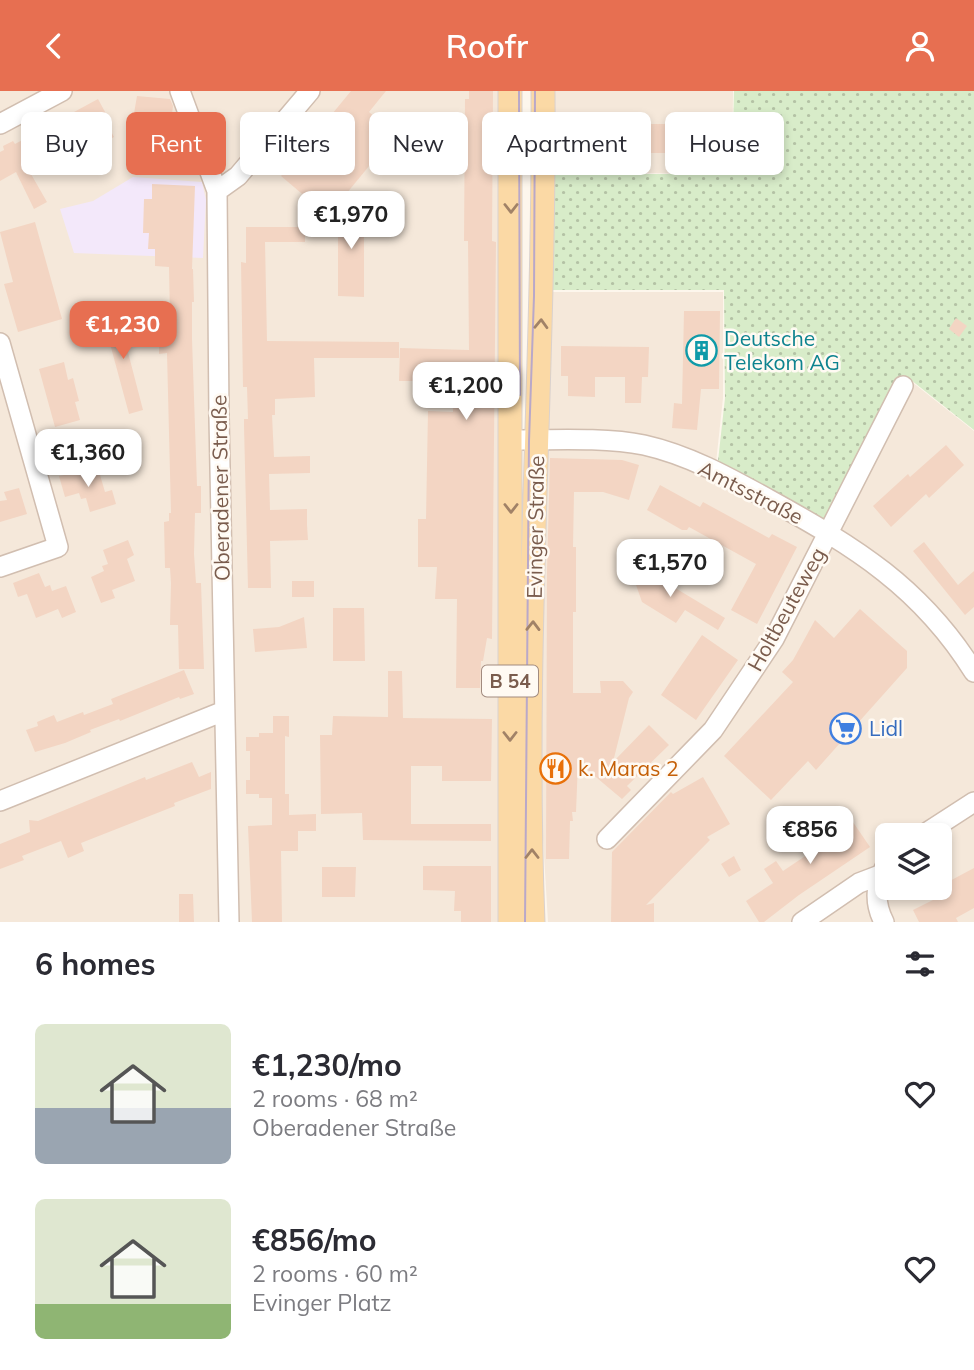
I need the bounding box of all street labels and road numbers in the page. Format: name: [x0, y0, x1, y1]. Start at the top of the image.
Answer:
street label: Oberadener Straße: [205, 395, 235, 581]
street label: Evinger Straße: [521, 455, 549, 599]
street label: Amtsstraße: [694, 455, 808, 529]
street label: Holtbeuteweg: [741, 543, 831, 675]
road number: B 54: [482, 666, 538, 697]

